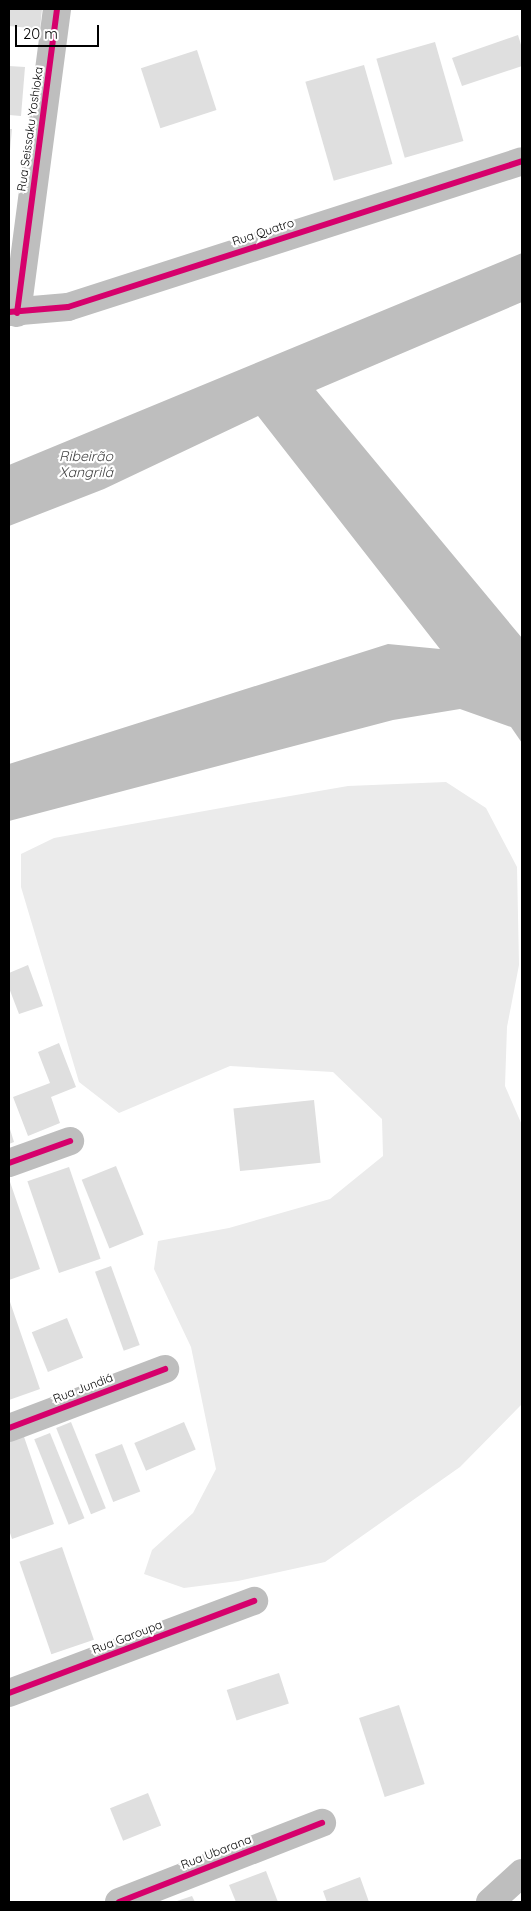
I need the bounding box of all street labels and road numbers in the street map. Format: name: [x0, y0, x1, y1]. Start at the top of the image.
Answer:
street label: Rua Seissaku Yoshioka: [14, 66, 46, 192]
street label: Rua Quatro: [230, 215, 296, 249]
street label: Rua Jundiá: [51, 1370, 115, 1406]
street label: Rua Garoupa: [90, 1617, 164, 1657]
street label: Rua Ubarana: [179, 1832, 253, 1872]

